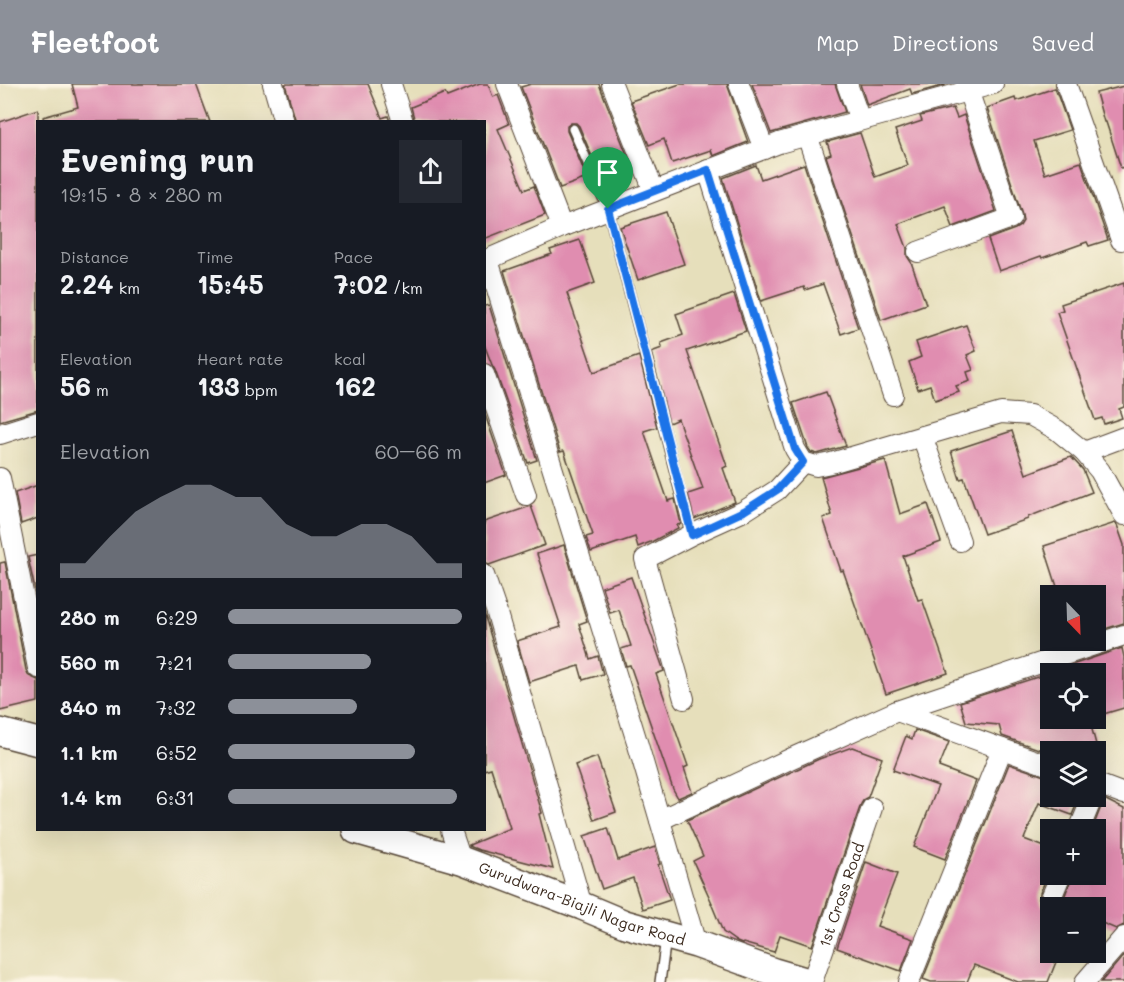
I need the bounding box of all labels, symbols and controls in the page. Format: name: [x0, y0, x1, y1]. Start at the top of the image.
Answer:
text: Fleetfoot: [30, 24, 160, 60]
text: Map: [816, 29, 859, 56]
text: Directions: [892, 29, 999, 56]
text: Saved: [1032, 29, 1094, 56]
text: Evening run: [60, 137, 254, 180]
button: share: [399, 140, 462, 203]
pin: [582, 147, 633, 209]
icon: arrive: [591, 156, 624, 189]
text: 19:15 · 8 × 280 m: [60, 181, 223, 207]
text: Distance: [60, 246, 129, 267]
text: Time: [197, 246, 233, 267]
text: Pace: [334, 246, 373, 267]
text: 2.24: [60, 267, 114, 301]
text: 15:45: [197, 267, 264, 301]
text: 7:02: [334, 267, 388, 301]
text: km: [114, 277, 140, 298]
text: /km: [388, 277, 423, 298]
text: Elevation: [60, 348, 132, 369]
text: Heart rate: [197, 348, 283, 369]
text: kcal: [334, 348, 366, 369]
text: 56: [60, 369, 91, 403]
text: 133: [197, 369, 240, 403]
text: 162: [334, 369, 376, 403]
text: m: [91, 379, 109, 400]
text: bpm: [240, 379, 278, 400]
text: Elevation: [60, 438, 150, 464]
text: 60–66 m: [375, 438, 462, 464]
north arrow: [1040, 585, 1106, 651]
map controls: [1040, 585, 1106, 963]
text: 280 m: [60, 604, 120, 630]
text: 6:29: [156, 604, 197, 630]
text: 560 m: [60, 649, 120, 675]
text: 7:21: [156, 649, 193, 675]
button: locate: [1040, 663, 1106, 729]
text: 840 m: [60, 694, 121, 720]
text: 7:32: [156, 694, 196, 720]
text: 1.1 km: [60, 739, 118, 765]
text: 6:52: [156, 739, 197, 765]
button: layers: [1040, 741, 1106, 807]
text: 1.4 km: [60, 784, 122, 810]
text: 6:31: [156, 784, 195, 810]
button: +: [1040, 819, 1106, 885]
street label: 1st Cross Road: [814, 840, 868, 950]
street label: Gurudwara-Biajli Nagar Road: [476, 857, 688, 949]
button: −: [1040, 897, 1106, 963]

